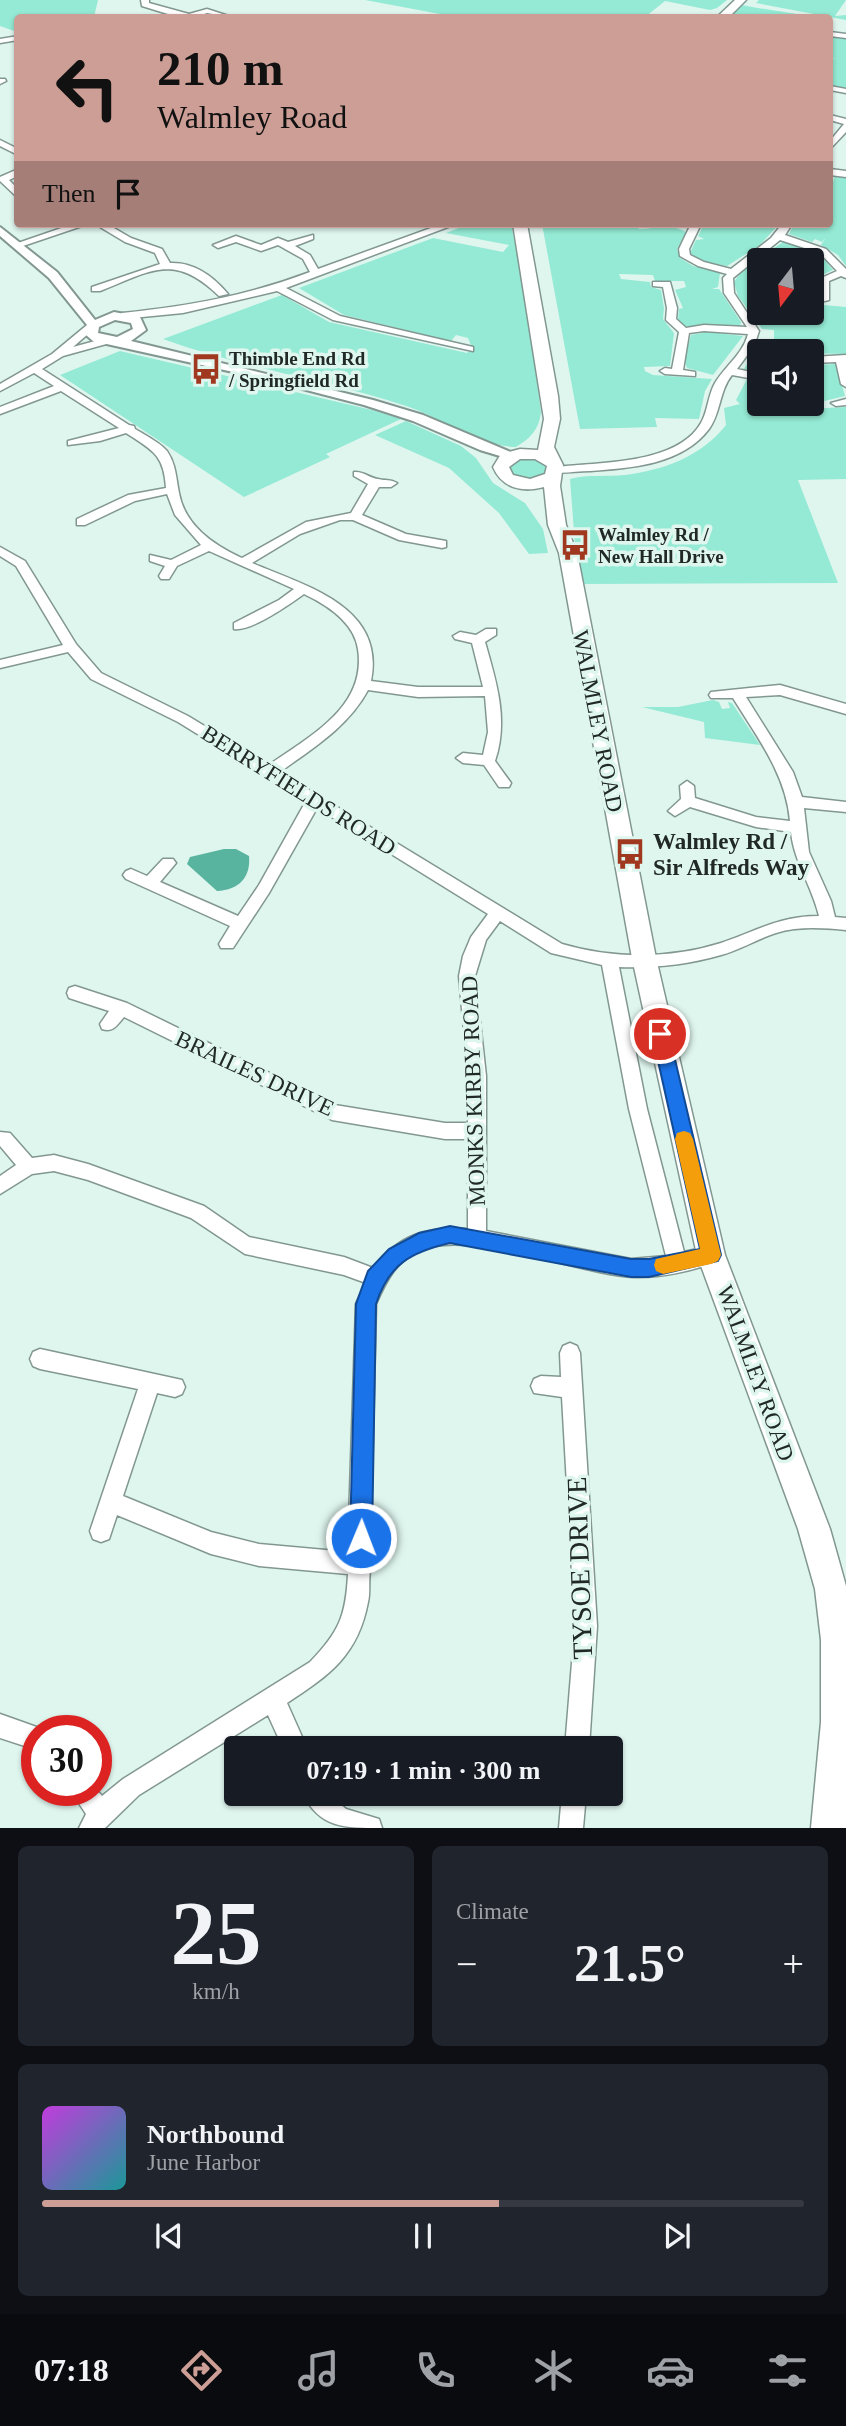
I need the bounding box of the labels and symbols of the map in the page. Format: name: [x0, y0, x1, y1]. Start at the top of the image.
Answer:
north arrow: [747, 248, 824, 326]
place label: Thimble End Rd / Springfield Rd: [228, 348, 366, 391]
bus stop icon: Thimble End Rd / Springfield Rd: [189, 352, 223, 386]
place label: Walmley Rd / New Hall Drive: [598, 524, 724, 567]
bus stop icon: Walmley Rd / New Hall Drive: [558, 528, 592, 562]
street label: WALMLEY ROAD: [568, 628, 627, 814]
street label: BERRYFIELDS ROAD: [197, 720, 400, 860]
place label: Walmley Rd / Sir Alfreds Way: [653, 829, 809, 880]
bus stop icon: Walmley Rd / Sir Alfreds Way: [613, 837, 647, 871]
street label: MONKS KIRBY ROAD: [457, 975, 490, 1207]
pin: [630, 1004, 690, 1064]
street label: BRAILES DRIVE: [172, 1026, 338, 1121]
street label: WALMLEY ROAD: [712, 1282, 799, 1464]
street label: TYSOE DRIVE: [561, 1476, 598, 1660]
position arrow: [324, 1501, 398, 1575]
speed limit sign: 30: [21, 1715, 112, 1806]

